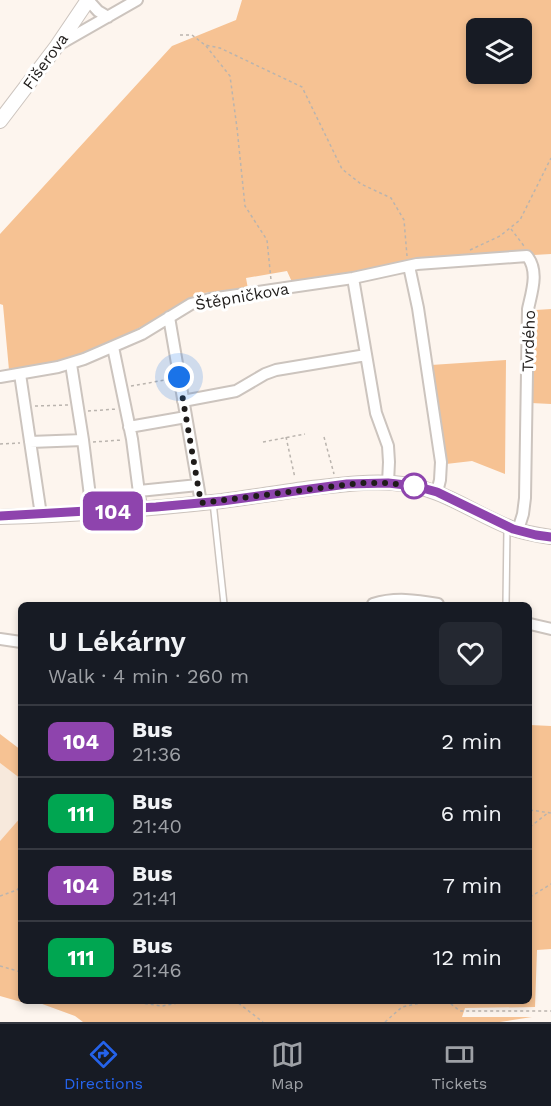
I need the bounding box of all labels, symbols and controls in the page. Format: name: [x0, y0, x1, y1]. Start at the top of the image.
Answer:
map controls: [466, 18, 532, 84]
button: layers: [466, 18, 532, 84]
street label: Fišerova: [19, 30, 72, 93]
street label: Štěpničkova: [194, 279, 290, 314]
street label: Tvrdého: [518, 310, 539, 372]
your location: [164, 362, 194, 392]
unlabelled marker: [401, 473, 427, 499]
line badge: 104: [78, 492, 148, 530]
text: 104: [95, 499, 131, 524]
button: heart: [439, 622, 502, 685]
text: U Lékárny: [48, 625, 186, 658]
text: Walk · 4 min · 260 m: [48, 664, 249, 688]
text: Bus: [132, 717, 172, 742]
text: 104: [63, 729, 99, 754]
text: 2 min: [441, 729, 502, 754]
text: 21:36: [132, 742, 181, 766]
text: Bus: [132, 789, 172, 814]
text: 111: [67, 801, 95, 826]
text: 6 min: [441, 801, 502, 826]
text: 21:40: [132, 814, 182, 838]
text: Bus: [132, 861, 172, 886]
text: 104: [63, 873, 99, 898]
text: 7 min: [442, 873, 502, 898]
text: 21:41: [132, 886, 177, 910]
text: Bus: [132, 933, 172, 958]
text: 111: [67, 945, 95, 970]
text: 12 min: [433, 945, 502, 970]
text: 21:46: [132, 958, 182, 982]
tab: Directions: [64, 1038, 143, 1093]
tab: Map: [271, 1038, 304, 1093]
tab: Tickets: [432, 1038, 487, 1093]

